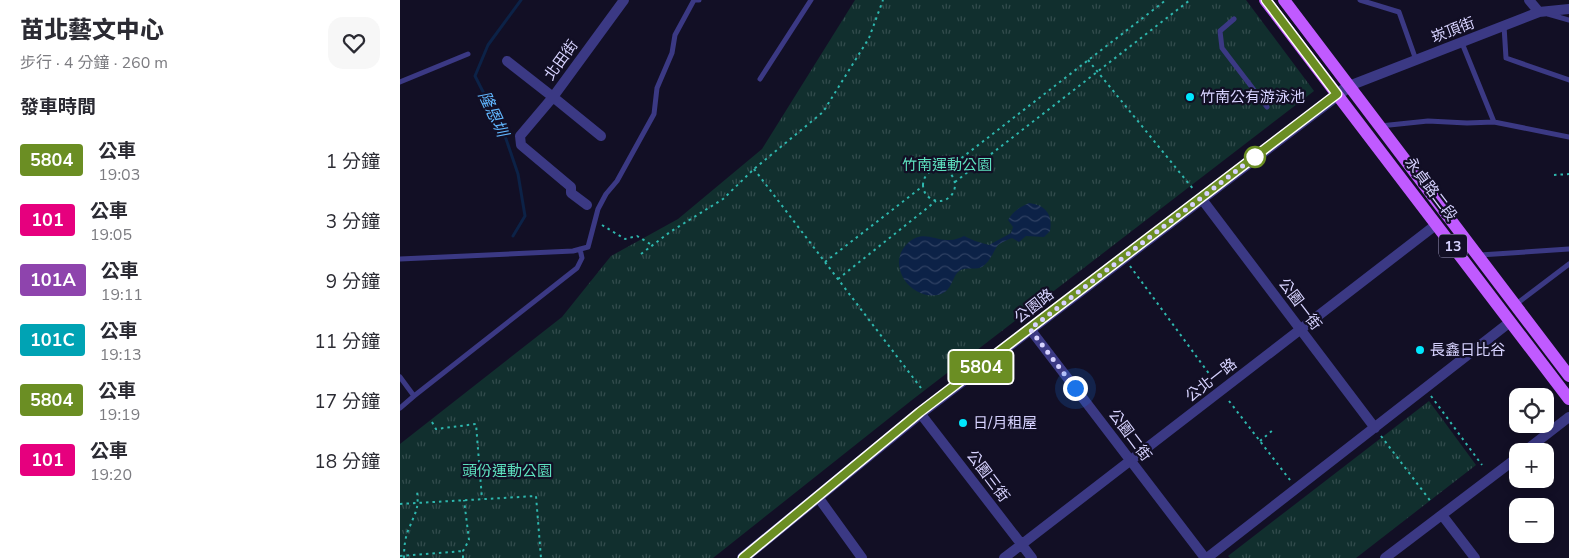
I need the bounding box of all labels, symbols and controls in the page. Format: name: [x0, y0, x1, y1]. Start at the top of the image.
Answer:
street label: 崁頂街: [1428, 13, 1478, 47]
text: 苗北藝文中心: [20, 14, 164, 46]
button: heart: [328, 17, 380, 69]
street label: 北田街: [540, 36, 582, 84]
text: 步行 · 4 分鐘 · 260 m: [20, 52, 168, 74]
place label: 竹南公有游泳池: [1200, 87, 1305, 107]
water label: 隆恩圳: [473, 88, 514, 142]
marker: 竹南公有游泳池: [1184, 91, 1196, 103]
text: 發車時間: [20, 94, 96, 120]
text: 公車: [98, 138, 136, 164]
unlabelled marker: [1244, 146, 1266, 168]
text: 5804: [30, 148, 73, 172]
text: 1 分鐘: [326, 149, 380, 175]
street label: 永貞路二段: [1400, 153, 1462, 225]
park label: 竹南運動公園: [902, 155, 992, 175]
text: 19:03: [98, 164, 140, 186]
text: 公車: [90, 198, 128, 224]
text: 101: [31, 208, 64, 232]
text: 3 分鐘: [326, 209, 380, 235]
text: 19:05: [90, 224, 132, 246]
road number: 13: [1439, 235, 1467, 258]
text: 公車: [101, 258, 139, 284]
text: 101A: [30, 268, 76, 292]
text: 9 分鐘: [326, 269, 380, 295]
street label: 公園一街: [1274, 274, 1326, 334]
text: 19:11: [101, 284, 143, 306]
street label: 公園路: [1010, 284, 1058, 328]
text: 公車: [100, 318, 138, 344]
text: 101C: [30, 328, 75, 352]
text: 11 分鐘: [314, 329, 380, 355]
place label: 長鑫日比谷: [1430, 340, 1505, 360]
text: 19:13: [100, 344, 142, 366]
marker: 長鑫日比谷: [1414, 344, 1426, 356]
line badge: 5804: [946, 351, 1016, 383]
street label: 公北一路: [1181, 354, 1241, 406]
text: 5804: [959, 355, 1003, 379]
your location: [1063, 376, 1088, 401]
text: 公車: [98, 378, 136, 404]
text: 5804: [30, 388, 73, 412]
map controls: [1509, 388, 1554, 543]
button: locate: [1509, 388, 1554, 433]
text: 17 分鐘: [314, 389, 380, 415]
text: 19:19: [98, 404, 140, 426]
street label: 公園二街: [1104, 405, 1156, 465]
place label: 日/月租屋: [973, 413, 1037, 433]
marker: 日/月租屋: [957, 417, 969, 429]
text: 公車: [90, 438, 128, 464]
button: +: [1509, 443, 1554, 488]
street label: 公園三街: [962, 446, 1014, 506]
text: 101: [31, 448, 64, 472]
text: 18 分鐘: [314, 449, 380, 475]
park label: 頭份運動公園: [462, 461, 552, 481]
text: 19:20: [90, 464, 132, 486]
button: −: [1509, 498, 1554, 543]

